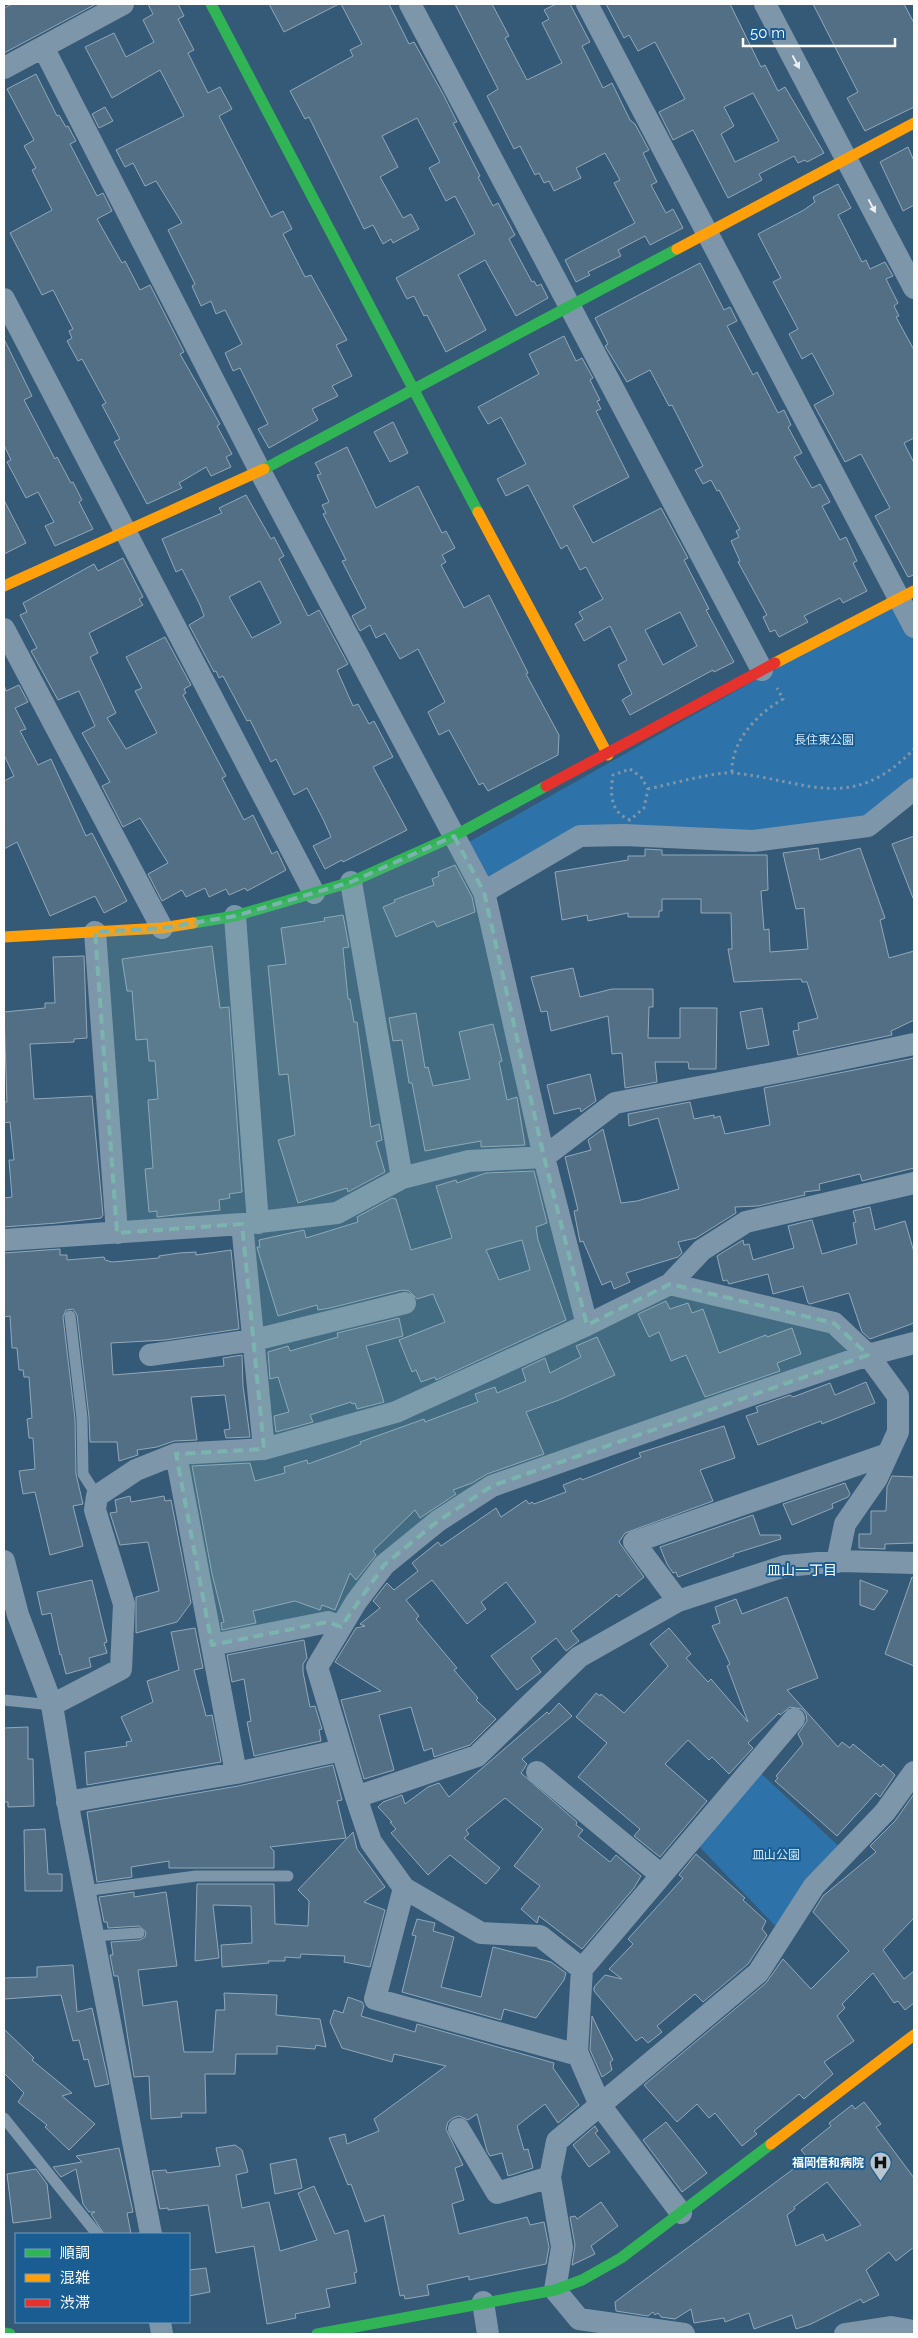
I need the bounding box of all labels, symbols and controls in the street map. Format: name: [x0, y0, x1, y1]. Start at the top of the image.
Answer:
scale bar: [743, 15, 896, 47]
text: 50 m: [750, 24, 785, 42]
one-way arrow: [792, 55, 800, 70]
one-way arrow: [867, 199, 876, 213]
park label: 長住東公園: [794, 733, 854, 747]
district label: 皿山一丁目: [767, 1562, 837, 1578]
park label: 皿山公園: [752, 1848, 800, 1862]
hospital icon: 福岡信和病院: [868, 2151, 892, 2182]
place label: 福岡信和病院: [792, 2156, 864, 2170]
legend: [15, 2233, 190, 2323]
text: 順調: [60, 2244, 90, 2262]
text: 混雑: [60, 2269, 90, 2287]
text: 渋滞: [60, 2294, 90, 2312]

